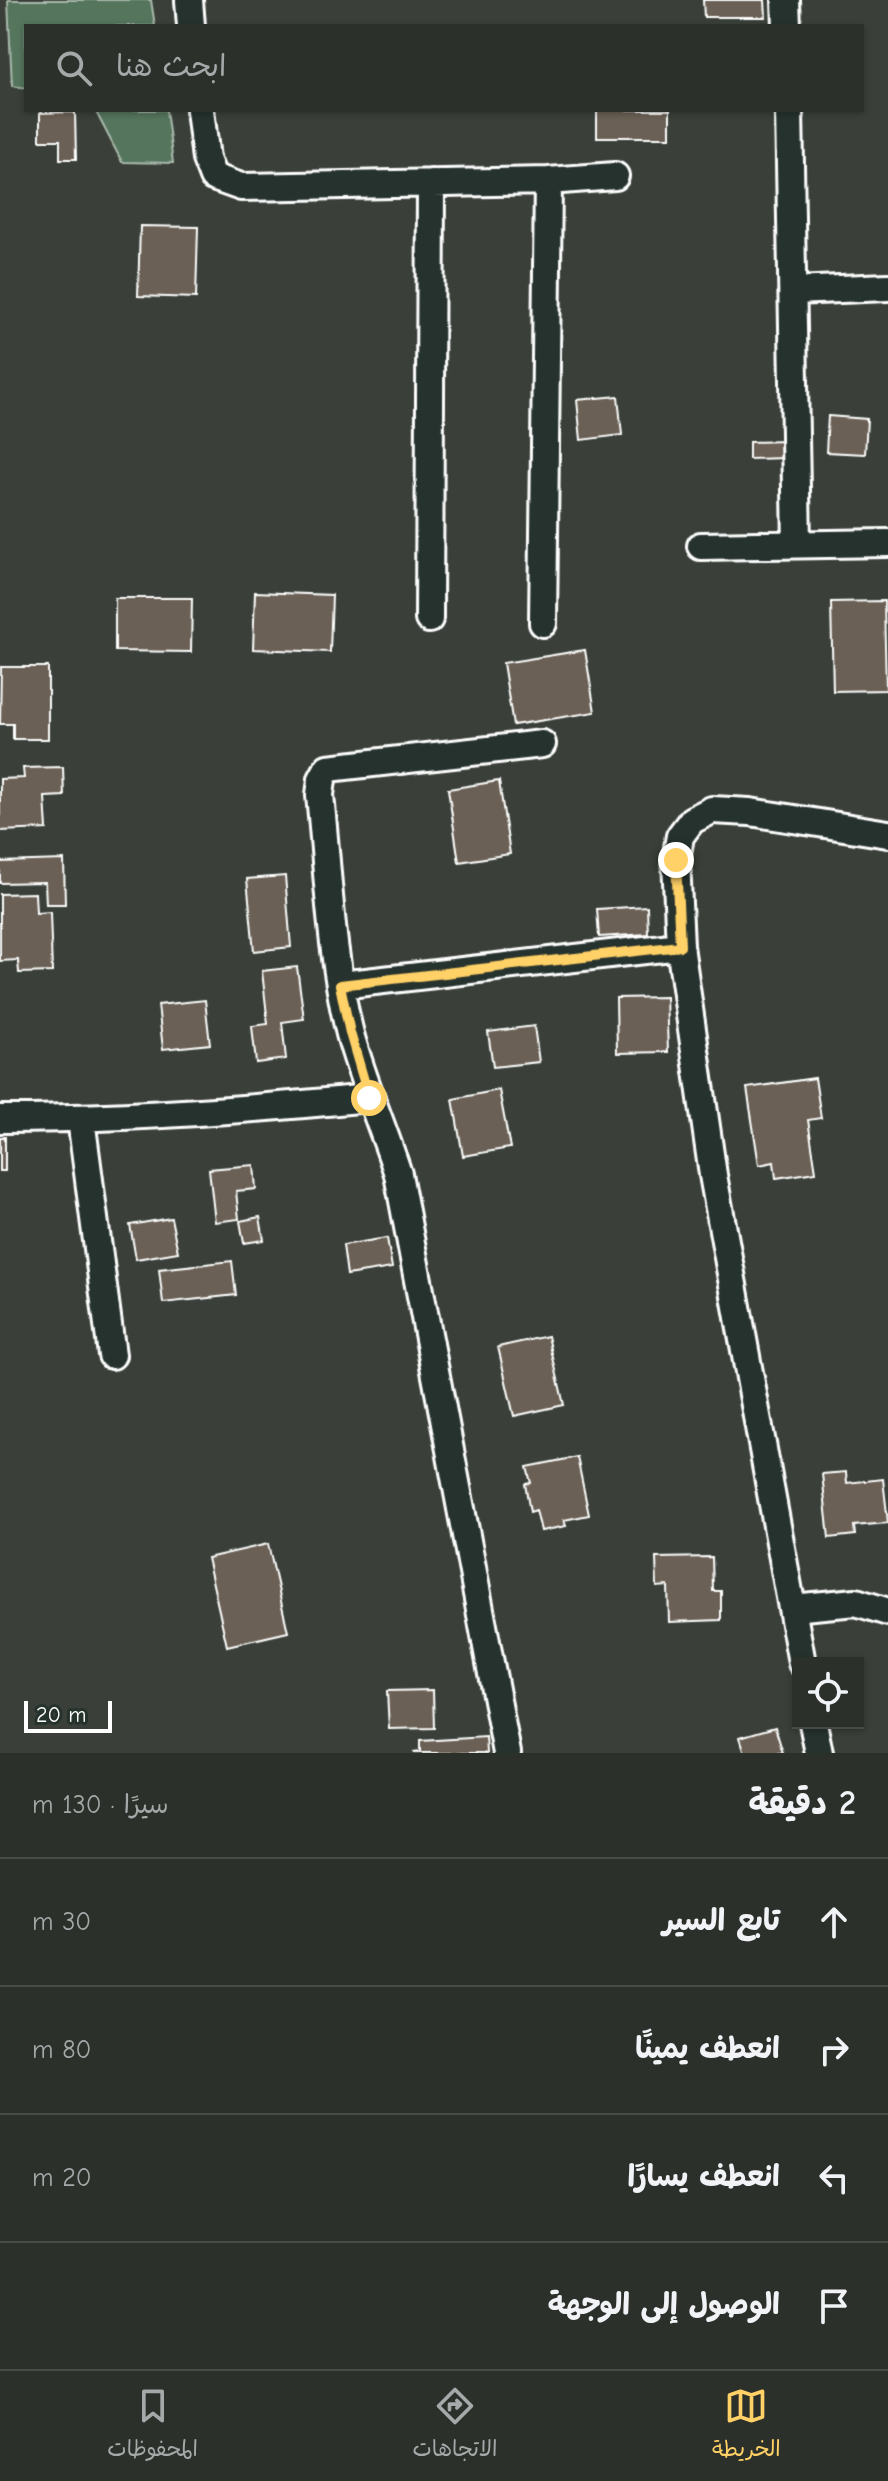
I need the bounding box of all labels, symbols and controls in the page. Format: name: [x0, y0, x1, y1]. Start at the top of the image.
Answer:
search box: [24, 24, 864, 112]
icon: search: [52, 46, 96, 90]
text: ابحث هنا: [116, 49, 226, 84]
route end: [658, 842, 694, 878]
route start: [351, 1080, 387, 1116]
map controls: [792, 1657, 864, 1729]
button: locate: [792, 1657, 864, 1729]
scale bar: [24, 1697, 112, 1733]
text: 20 m: [36, 1702, 86, 1728]
text: 2 دقيقة: [749, 1783, 856, 1823]
text: سيرًا · 130 m: [32, 1790, 169, 1820]
icon: ahead: [812, 1900, 856, 1944]
text: تابع السير: [662, 1903, 780, 1938]
text: 30 m: [32, 1907, 91, 1937]
icon: right: [812, 2028, 856, 2072]
text: انعطف يمينًا: [635, 2031, 780, 2066]
text: 80 m: [32, 2035, 91, 2065]
icon: left: [812, 2156, 856, 2200]
text: انعطف يسارًا: [628, 2159, 780, 2194]
text: 20 m: [32, 2163, 92, 2193]
icon: arrive: [812, 2284, 856, 2328]
text: الوصول إلى الوجهة: [548, 2287, 780, 2322]
tab: المحفوظات: [107, 2384, 198, 2468]
tab: الاتجاهات: [413, 2384, 497, 2468]
tab: الخريطة: [712, 2384, 781, 2468]

